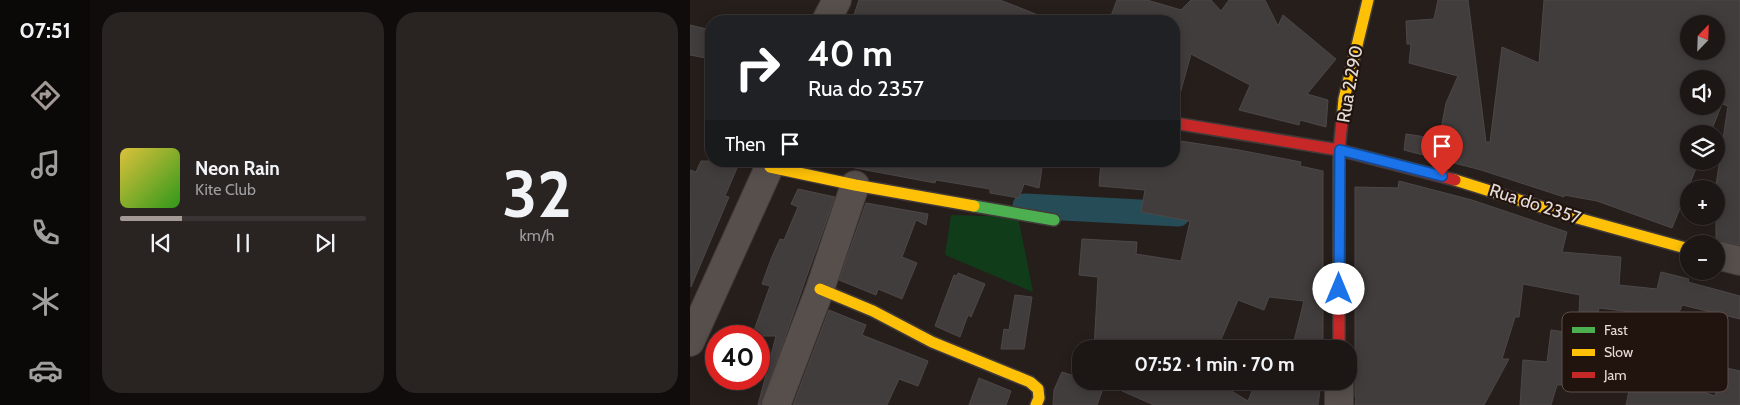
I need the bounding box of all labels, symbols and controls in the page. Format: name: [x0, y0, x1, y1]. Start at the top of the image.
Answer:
north arrow: [1680, 15, 1725, 60]
map controls: [1680, 15, 1725, 280]
text: 07:51: [19, 17, 71, 44]
text: 40 m: [808, 32, 893, 75]
icon: right: [725, 35, 790, 100]
street label: Rua 2.290: [1332, 44, 1368, 124]
button: sound: [1680, 70, 1725, 115]
text: Rua do 2357: [808, 75, 924, 102]
icon: directions: [28, 78, 63, 113]
pin: [1421, 125, 1463, 176]
button: layers: [1680, 125, 1725, 170]
icon: arrive: [776, 130, 804, 158]
icon: arrive: [1428, 132, 1456, 160]
text: Then: [725, 133, 766, 156]
icon: music: [28, 147, 63, 182]
text: 32: [502, 154, 572, 233]
text: Neon Rain: [195, 157, 280, 180]
street label: Rua do 2357: [1487, 179, 1583, 229]
text: Kite Club: [195, 180, 256, 199]
button: +: [1680, 180, 1725, 225]
icon: phone: [28, 215, 63, 250]
text: km/h: [519, 226, 555, 245]
icon: previous: [147, 229, 175, 257]
icon: pause: [229, 229, 257, 257]
icon: next: [311, 229, 339, 257]
button: −: [1680, 235, 1725, 280]
position arrow: [1312, 262, 1364, 314]
icon: climate: [28, 284, 63, 319]
legend: [1562, 312, 1728, 392]
text: Fast: [1604, 321, 1628, 339]
speed limit sign: 40: [705, 325, 770, 390]
text: Slow: [1604, 343, 1633, 361]
icon: car: [28, 353, 63, 388]
text: 07:52 · 1 min · 70 m: [1134, 353, 1295, 376]
text: Jam: [1603, 366, 1626, 384]

